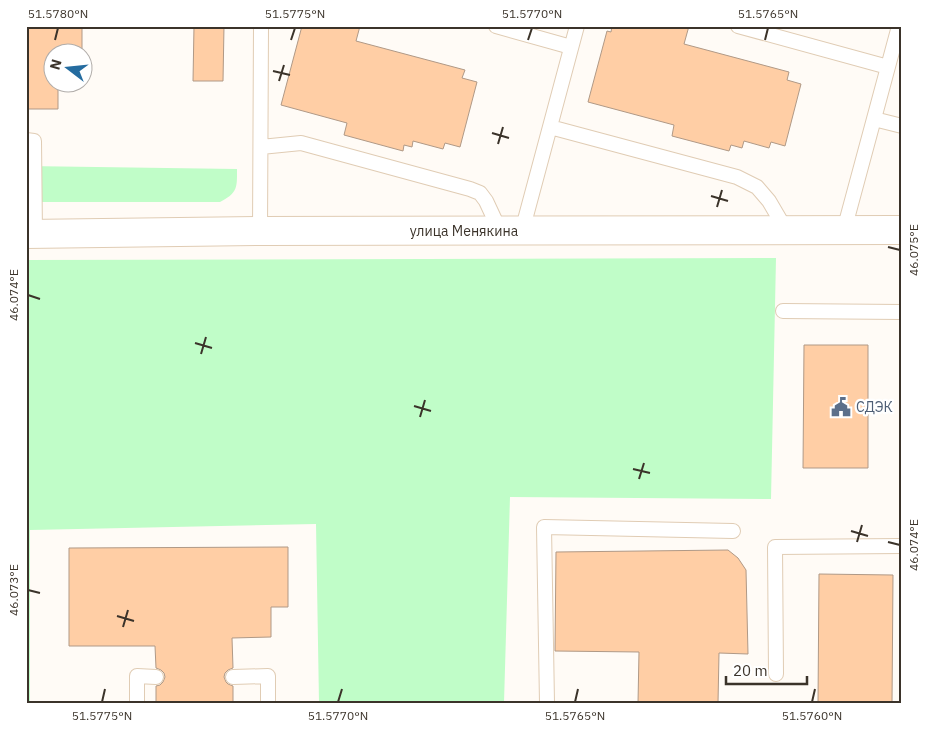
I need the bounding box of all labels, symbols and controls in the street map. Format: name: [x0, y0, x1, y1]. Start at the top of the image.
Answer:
text: 51.5780°N: [28, 6, 88, 21]
text: 51.5775°N: [265, 6, 325, 21]
text: 51.5770°N: [502, 6, 562, 21]
text: 51.5765°N: [738, 6, 798, 21]
north arrow: [42, 42, 92, 92]
text: N: [45, 57, 66, 72]
street label: улица Менякина: [410, 222, 519, 240]
text: 46.075°E: [906, 224, 921, 276]
text: 46.074°E: [6, 269, 21, 321]
public building icon: СДЭК: [830, 396, 852, 418]
place label: СДЭК: [856, 398, 893, 416]
text: 46.074°E: [906, 519, 921, 571]
text: 46.073°E: [6, 564, 21, 616]
scale bar: [726, 654, 807, 686]
text: 20 m: [733, 661, 768, 680]
text: 51.5775°N: [72, 708, 132, 723]
text: 51.5770°N: [308, 708, 368, 723]
text: 51.5765°N: [545, 708, 605, 723]
text: 51.5760°N: [782, 708, 842, 723]

